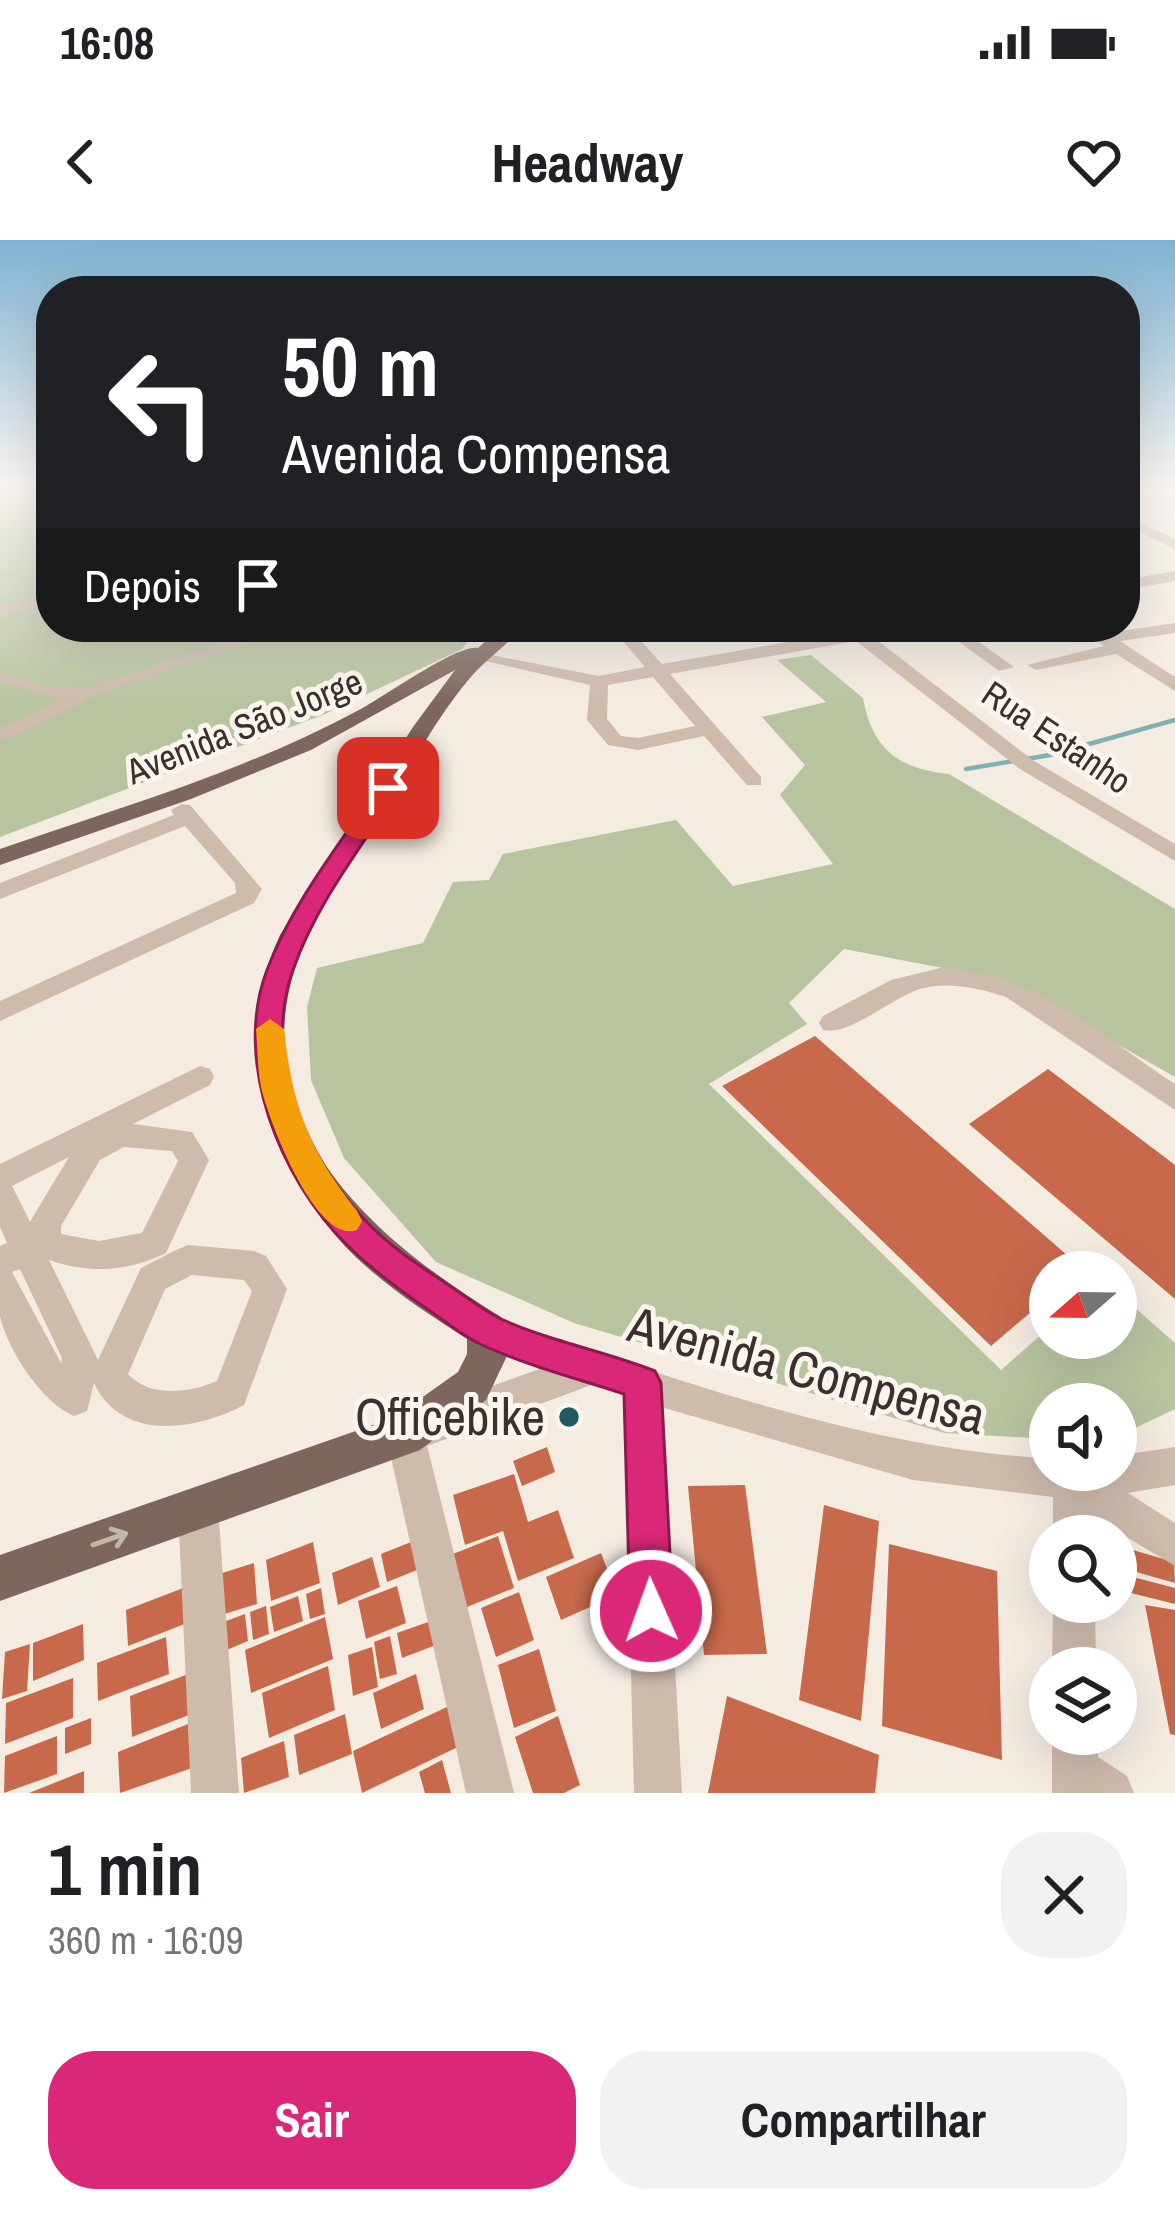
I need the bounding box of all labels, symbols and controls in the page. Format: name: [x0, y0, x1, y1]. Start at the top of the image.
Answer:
text: 16:08: [60, 12, 154, 73]
text: Headway: [492, 126, 683, 199]
icon: back: [48, 129, 114, 195]
icon: heart: [1061, 129, 1127, 195]
text: 50 m: [282, 309, 439, 422]
icon: left: [84, 324, 240, 480]
text: Avenida Compensa: [282, 417, 670, 490]
icon: arrive: [225, 552, 291, 618]
text: Depois: [84, 555, 201, 616]
street label: Avenida São Jorge: [118, 657, 369, 796]
street label: Rua Estanho: [973, 669, 1141, 805]
pin: [337, 737, 439, 839]
icon: arrive: [355, 755, 421, 821]
north arrow: [1029, 1251, 1137, 1359]
map controls: [1029, 1251, 1137, 1755]
street label: Avenida Compensa: [620, 1288, 993, 1450]
place label: Officebike: [355, 1382, 545, 1451]
button: sound: [1029, 1383, 1137, 1491]
marker: Officebike: [556, 1404, 582, 1430]
button: search: [1029, 1515, 1137, 1623]
one-way arrow: [91, 1527, 128, 1548]
position arrow: [588, 1548, 714, 1674]
button: layers: [1029, 1647, 1137, 1755]
text: 1 min: [48, 1820, 202, 1917]
button: close: [1001, 1832, 1127, 1958]
text: 360 m · 16:09: [48, 1914, 244, 1966]
button: Sair: [48, 2051, 576, 2189]
button: Compartilhar: [600, 2051, 1127, 2189]

